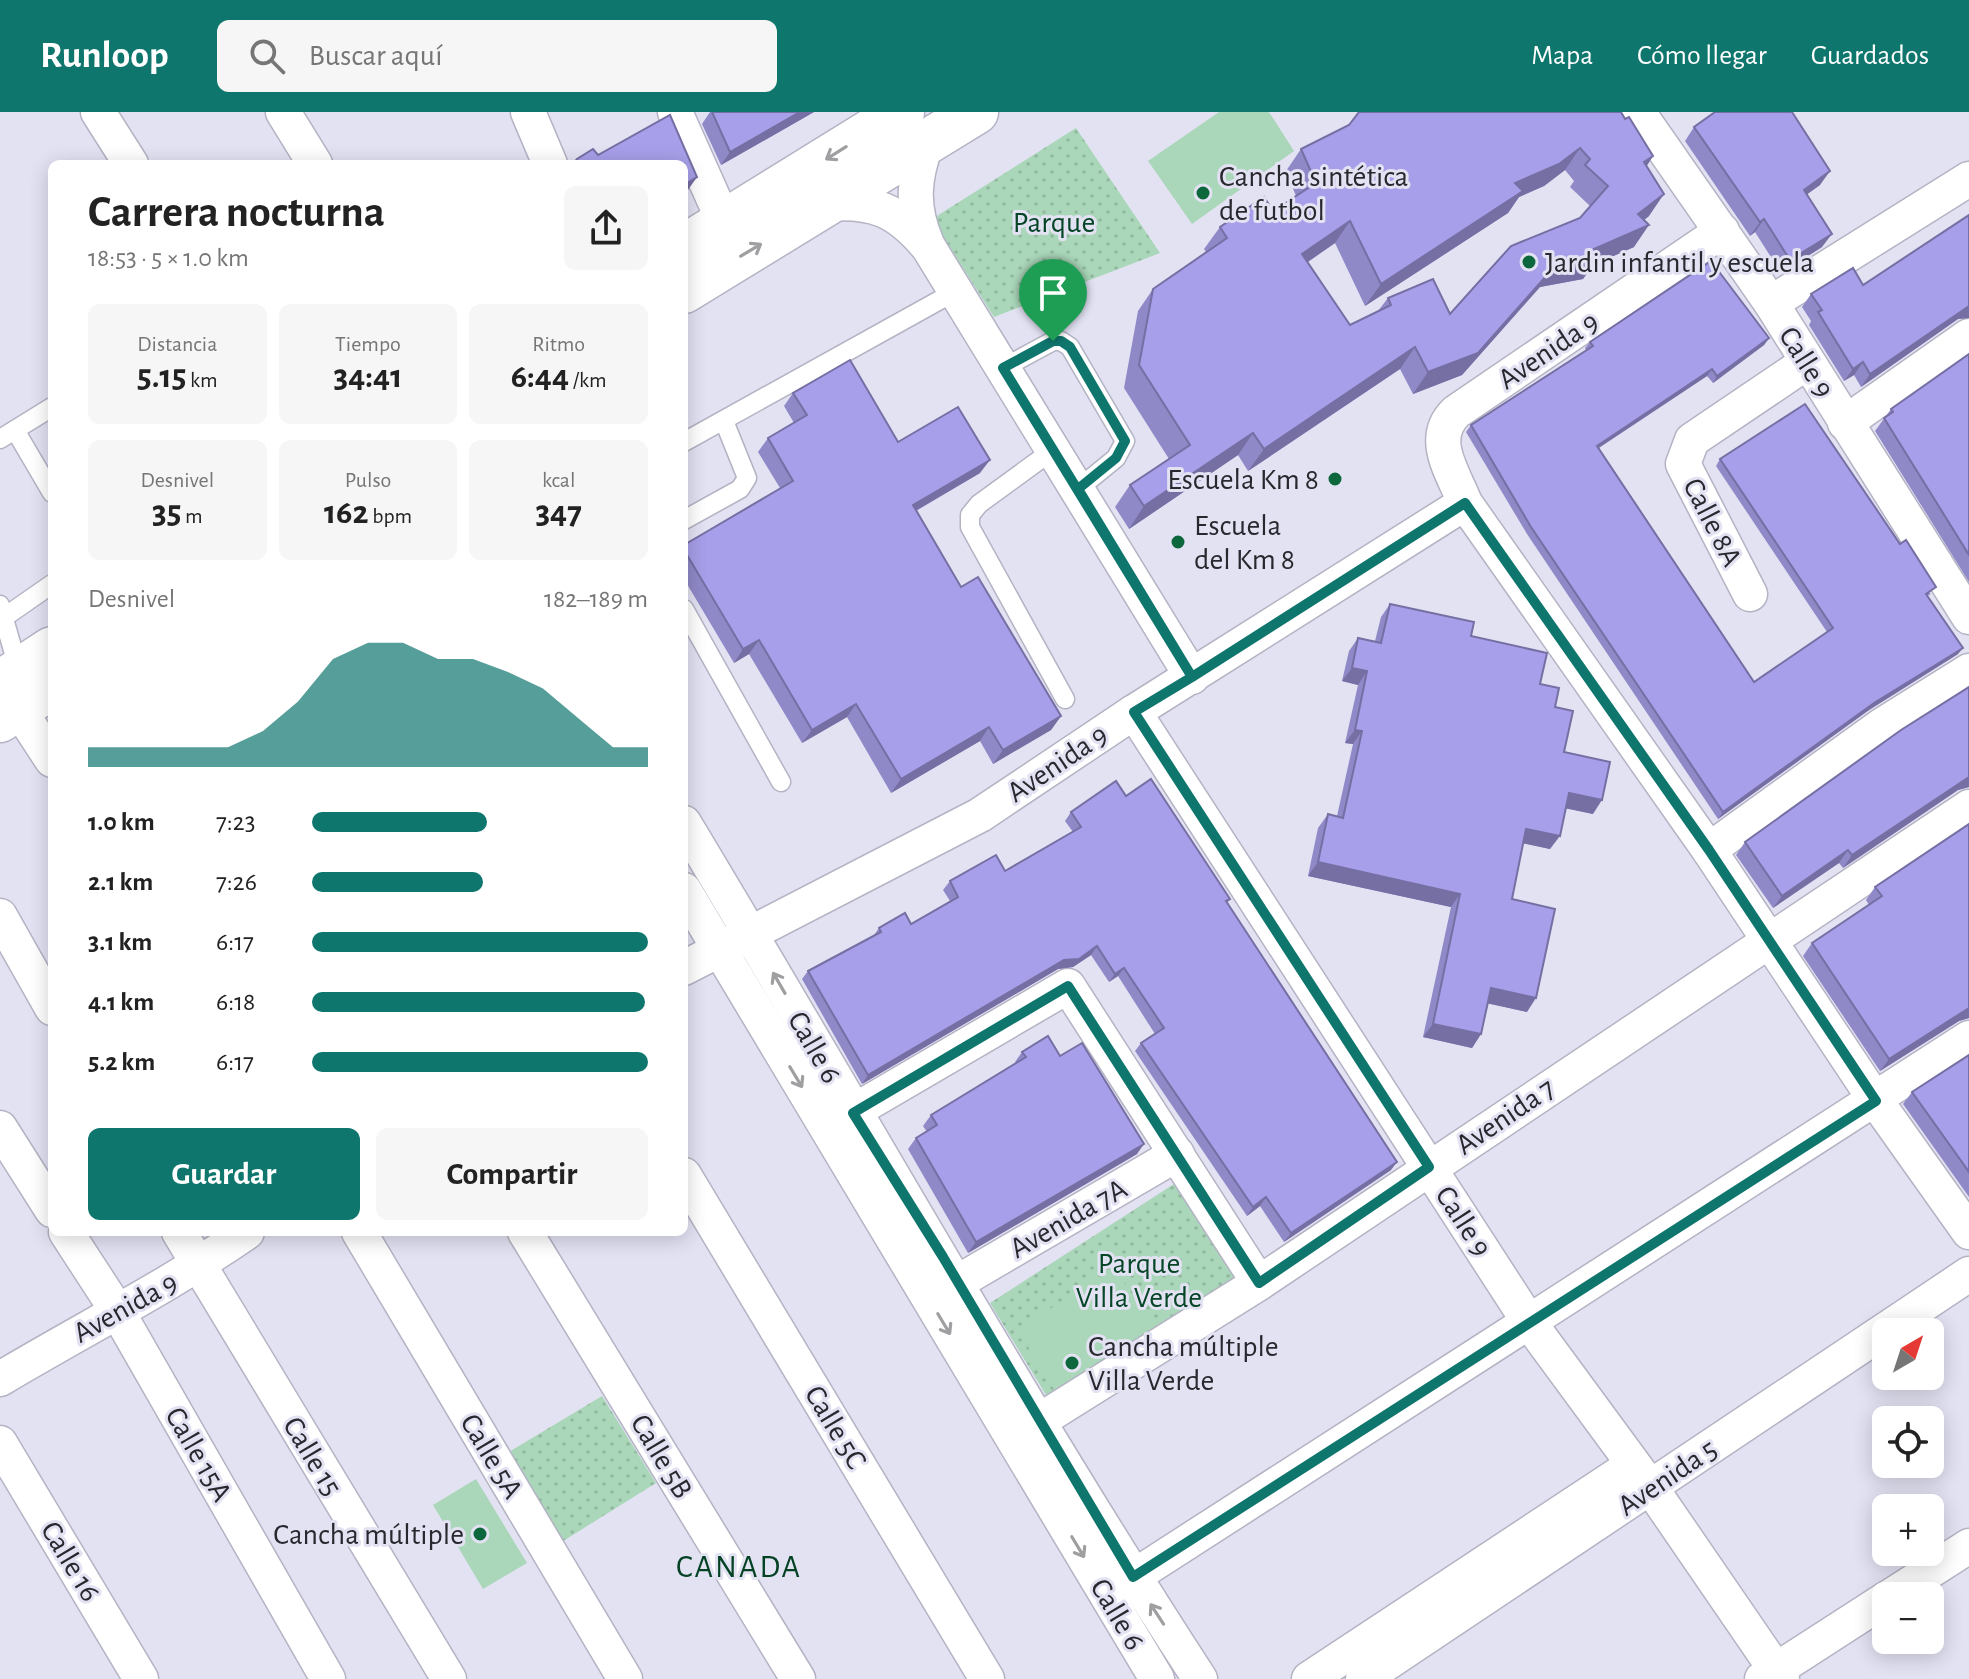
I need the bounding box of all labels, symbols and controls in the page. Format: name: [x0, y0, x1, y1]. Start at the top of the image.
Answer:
search box: [217, 20, 777, 92]
icon: search: [245, 34, 289, 78]
text: Runloop: [40, 37, 169, 75]
text: Buscar aquí: [309, 41, 442, 71]
text: Mapa: [1531, 42, 1593, 70]
text: Cómo llegar: [1637, 42, 1767, 70]
text: Guardados: [1811, 42, 1929, 70]
one-way arrow: [825, 145, 848, 161]
place label: Cancha sintética de futbol: [1219, 162, 1408, 226]
marker: Cancha sintética de futbol: [1194, 184, 1212, 202]
button: share: [564, 186, 648, 270]
text: Carrera nocturna: [88, 191, 385, 235]
park label: Parque: [1013, 208, 1095, 238]
one-way arrow: [739, 242, 761, 258]
text: 18:53 · 5 × 1.0 km: [88, 245, 249, 271]
place label: Jardin infantil y escuela: [1545, 248, 1814, 278]
marker: Jardin infantil y escuela: [1520, 253, 1538, 271]
pin: [1019, 259, 1087, 341]
icon: arrive: [1031, 271, 1075, 315]
street label: Avenida 9: [1493, 307, 1604, 395]
street label: Calle 9: [1773, 322, 1839, 403]
text: Distancia: [137, 333, 217, 355]
text: Tiempo: [335, 333, 401, 355]
text: Ritmo: [532, 333, 585, 355]
text: 5.15: [137, 360, 186, 394]
text: 34:41: [334, 360, 402, 394]
text: 6:44: [511, 360, 569, 394]
text: km: [186, 369, 218, 391]
text: /km: [569, 369, 607, 391]
place label: Escuela Km 8: [1167, 465, 1319, 495]
text: Desnivel: [140, 469, 214, 491]
text: Pulso: [345, 469, 391, 491]
text: kcal: [542, 469, 575, 491]
marker: Escuela Km 8: [1326, 470, 1344, 488]
street label: Calle 8A: [1677, 473, 1747, 571]
text: 35: [152, 496, 181, 530]
text: 162: [324, 496, 369, 530]
text: 347: [535, 496, 582, 530]
text: m: [181, 505, 203, 527]
text: bpm: [369, 505, 412, 527]
place label: Escuela del Km 8: [1194, 511, 1295, 575]
marker: Escuela del Km 8: [1169, 533, 1187, 551]
text: Desnivel: [88, 586, 175, 612]
text: 182–189 m: [544, 586, 648, 612]
street label: Avenida 9: [1002, 720, 1113, 808]
text: 1.0 km: [88, 809, 155, 835]
text: 7:23: [216, 809, 255, 835]
text: 2.1 km: [88, 869, 153, 895]
text: 7:26: [216, 869, 257, 895]
text: 3.1 km: [88, 929, 152, 955]
text: 6:17: [216, 929, 254, 955]
one-way arrow: [770, 971, 786, 995]
text: 4.1 km: [88, 989, 154, 1015]
text: 6:18: [216, 989, 255, 1015]
street label: Calle 6: [782, 1007, 846, 1088]
text: 5.2 km: [88, 1049, 155, 1075]
text: 6:17: [216, 1049, 254, 1075]
one-way arrow: [789, 1065, 805, 1088]
street label: Avenida 7: [1451, 1073, 1561, 1161]
button: Guardar: [88, 1128, 360, 1220]
button: Compartir: [376, 1128, 648, 1220]
street label: Avenida 7A: [1005, 1173, 1132, 1264]
street label: Calle 9: [1430, 1181, 1497, 1262]
park label: Parque Villa Verde: [1076, 1249, 1202, 1313]
street label: Avenida 9: [68, 1267, 183, 1349]
one-way arrow: [937, 1312, 953, 1335]
north arrow: [1872, 1318, 1944, 1390]
map controls: [1872, 1318, 1944, 1654]
place label: Cancha múltiple Villa Verde: [1088, 1332, 1279, 1396]
marker: Cancha múltiple Villa Verde: [1063, 1354, 1081, 1372]
street label: Calle 5C: [799, 1381, 871, 1474]
street label: Calle 15A: [159, 1402, 237, 1507]
button: locate: [1872, 1406, 1944, 1478]
street label: Calle 5A: [454, 1409, 528, 1504]
street label: Calle 5B: [625, 1409, 698, 1504]
street label: Calle 15: [277, 1412, 347, 1501]
street label: Avenida 5: [1613, 1434, 1723, 1522]
button: +: [1872, 1494, 1944, 1566]
street label: Calle 16: [35, 1516, 106, 1607]
place label: Cancha múltiple: [273, 1520, 464, 1550]
marker: Cancha múltiple: [471, 1525, 489, 1543]
one-way arrow: [1070, 1535, 1086, 1558]
district label: CANADA: [676, 1551, 802, 1583]
street label: Calle 6: [1084, 1574, 1150, 1655]
button: −: [1872, 1582, 1944, 1654]
one-way arrow: [1149, 1603, 1165, 1625]

